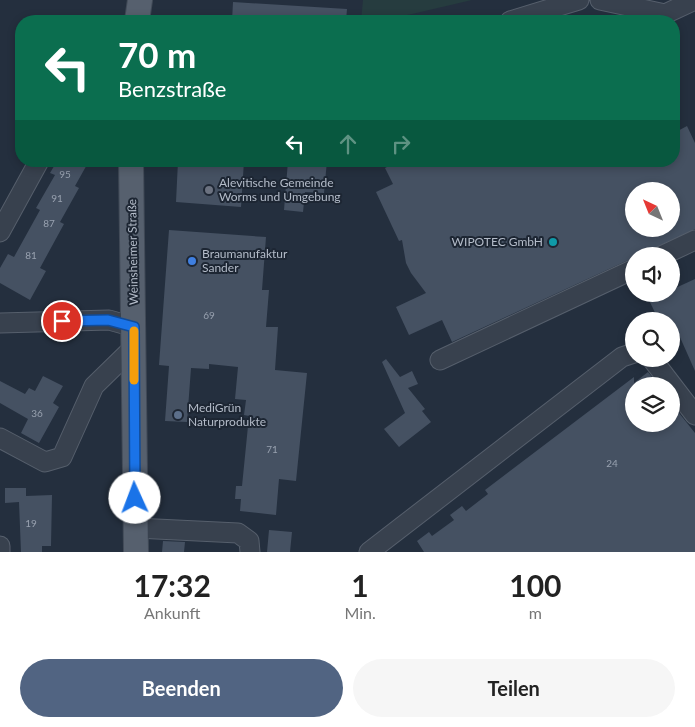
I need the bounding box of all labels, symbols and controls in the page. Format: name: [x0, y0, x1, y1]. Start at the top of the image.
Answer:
text: 70 m: [118, 33, 196, 75]
icon: left: [35, 35, 100, 100]
text: Benzstraße: [118, 75, 226, 102]
icon: left: [281, 130, 309, 158]
icon: ahead: [334, 130, 362, 158]
icon: right: [387, 130, 415, 158]
house number: 95: [59, 168, 71, 180]
place label: Alevitische Gemeinde Worms und Umgebung: [219, 175, 341, 204]
north arrow: [625, 182, 680, 238]
map controls: [625, 182, 680, 432]
marker: Alevitische Gemeinde Worms und Umgebung: [203, 184, 215, 196]
house number: 91: [51, 192, 63, 204]
street label: Weinsheimer Straße: [124, 199, 141, 305]
house number: 87: [43, 217, 55, 229]
place label: WIPOTEC GmbH: [452, 234, 543, 249]
marker: WIPOTEC GmbH: [547, 236, 559, 248]
place label: Braumanufaktur Sander: [202, 246, 288, 275]
button: sound: [625, 247, 680, 302]
house number: 81: [25, 249, 37, 261]
marker: Braumanufaktur Sander: [186, 255, 198, 267]
pin: [41, 300, 83, 342]
icon: arrive: [48, 307, 76, 335]
house number: 69: [203, 309, 215, 321]
button: search: [625, 312, 680, 367]
button: layers: [625, 377, 680, 432]
place label: MediGrün Naturprodukte: [188, 400, 266, 429]
house number: 36: [31, 407, 43, 419]
marker: MediGrün Naturprodukte: [172, 409, 184, 421]
house number: 71: [266, 443, 278, 455]
house number: 24: [606, 457, 618, 469]
position arrow: [108, 471, 160, 523]
house number: 19: [25, 517, 37, 529]
text: 17:32: [134, 567, 211, 603]
text: 1: [351, 567, 369, 603]
text: 100: [509, 567, 561, 603]
text: Ankunft: [144, 603, 200, 622]
text: Min.: [344, 603, 376, 622]
text: m: [529, 603, 542, 622]
button: Beenden: [20, 659, 343, 717]
button: Teilen: [353, 659, 675, 717]

